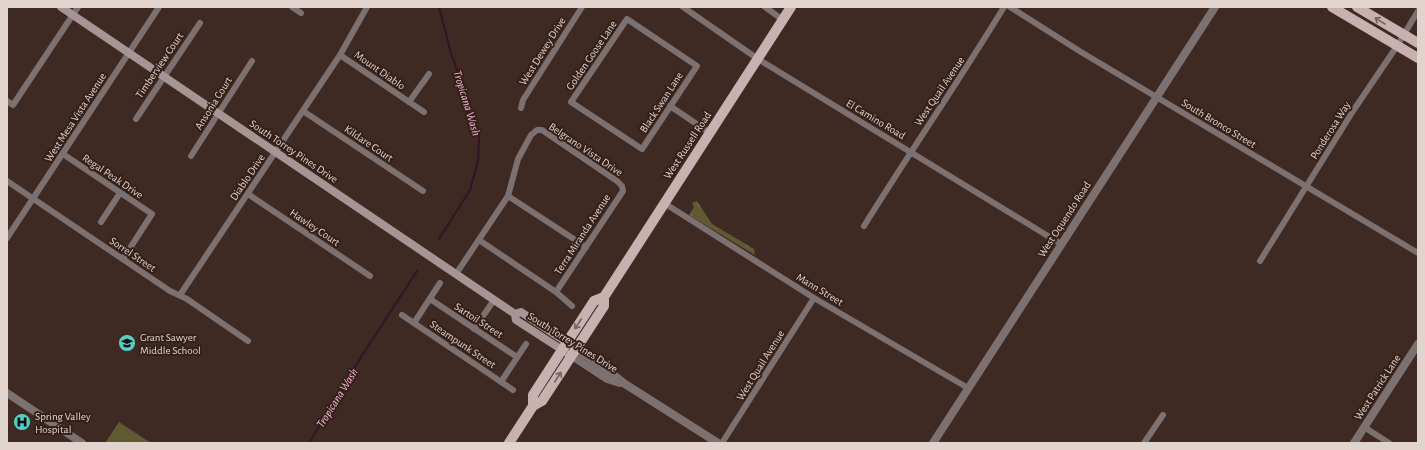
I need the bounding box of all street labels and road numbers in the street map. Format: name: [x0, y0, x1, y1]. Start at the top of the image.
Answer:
street label: West Dewey Drive: [517, 15, 568, 87]
street label: Golden Goose Lane: [564, 19, 619, 92]
street label: Timberview Court: [134, 30, 186, 100]
street label: Mount Diablo: [352, 49, 407, 92]
street label: West Quail Avenue: [912, 55, 967, 128]
street label: Black Swan Lane: [638, 70, 685, 135]
street label: West Mesa Vista Avenue: [43, 71, 108, 164]
street label: Ansonia Court: [193, 75, 234, 132]
street label: South Bronco Street: [1180, 97, 1258, 150]
street label: El Camino Road: [844, 98, 907, 141]
street label: Ponderosa Way: [1308, 99, 1353, 161]
street label: West Russell Road: [662, 109, 713, 181]
street label: South Torrey Pines Drive: [248, 118, 340, 185]
street label: Belgrano Vista Drive: [547, 121, 625, 178]
street label: Kildare Court: [342, 123, 395, 164]
street label: Regal Peak Drive: [80, 152, 145, 201]
street label: Diablo Drive: [228, 152, 267, 202]
street label: West Oquendo Road: [1036, 179, 1093, 259]
street label: Terra Miranda Avenue: [552, 192, 613, 277]
street label: Hawley Court: [288, 207, 342, 248]
street label: Sorrel Street: [108, 235, 158, 274]
street label: Mann Street: [794, 271, 845, 308]
street label: Sartoil Street: [453, 301, 505, 340]
street label: South Torrey Pines Drive: [526, 310, 620, 375]
street label: Steampunk Street: [428, 318, 498, 371]
street label: West Quail Avenue: [734, 328, 786, 402]
street label: West Patrick Lane: [1352, 353, 1403, 422]

